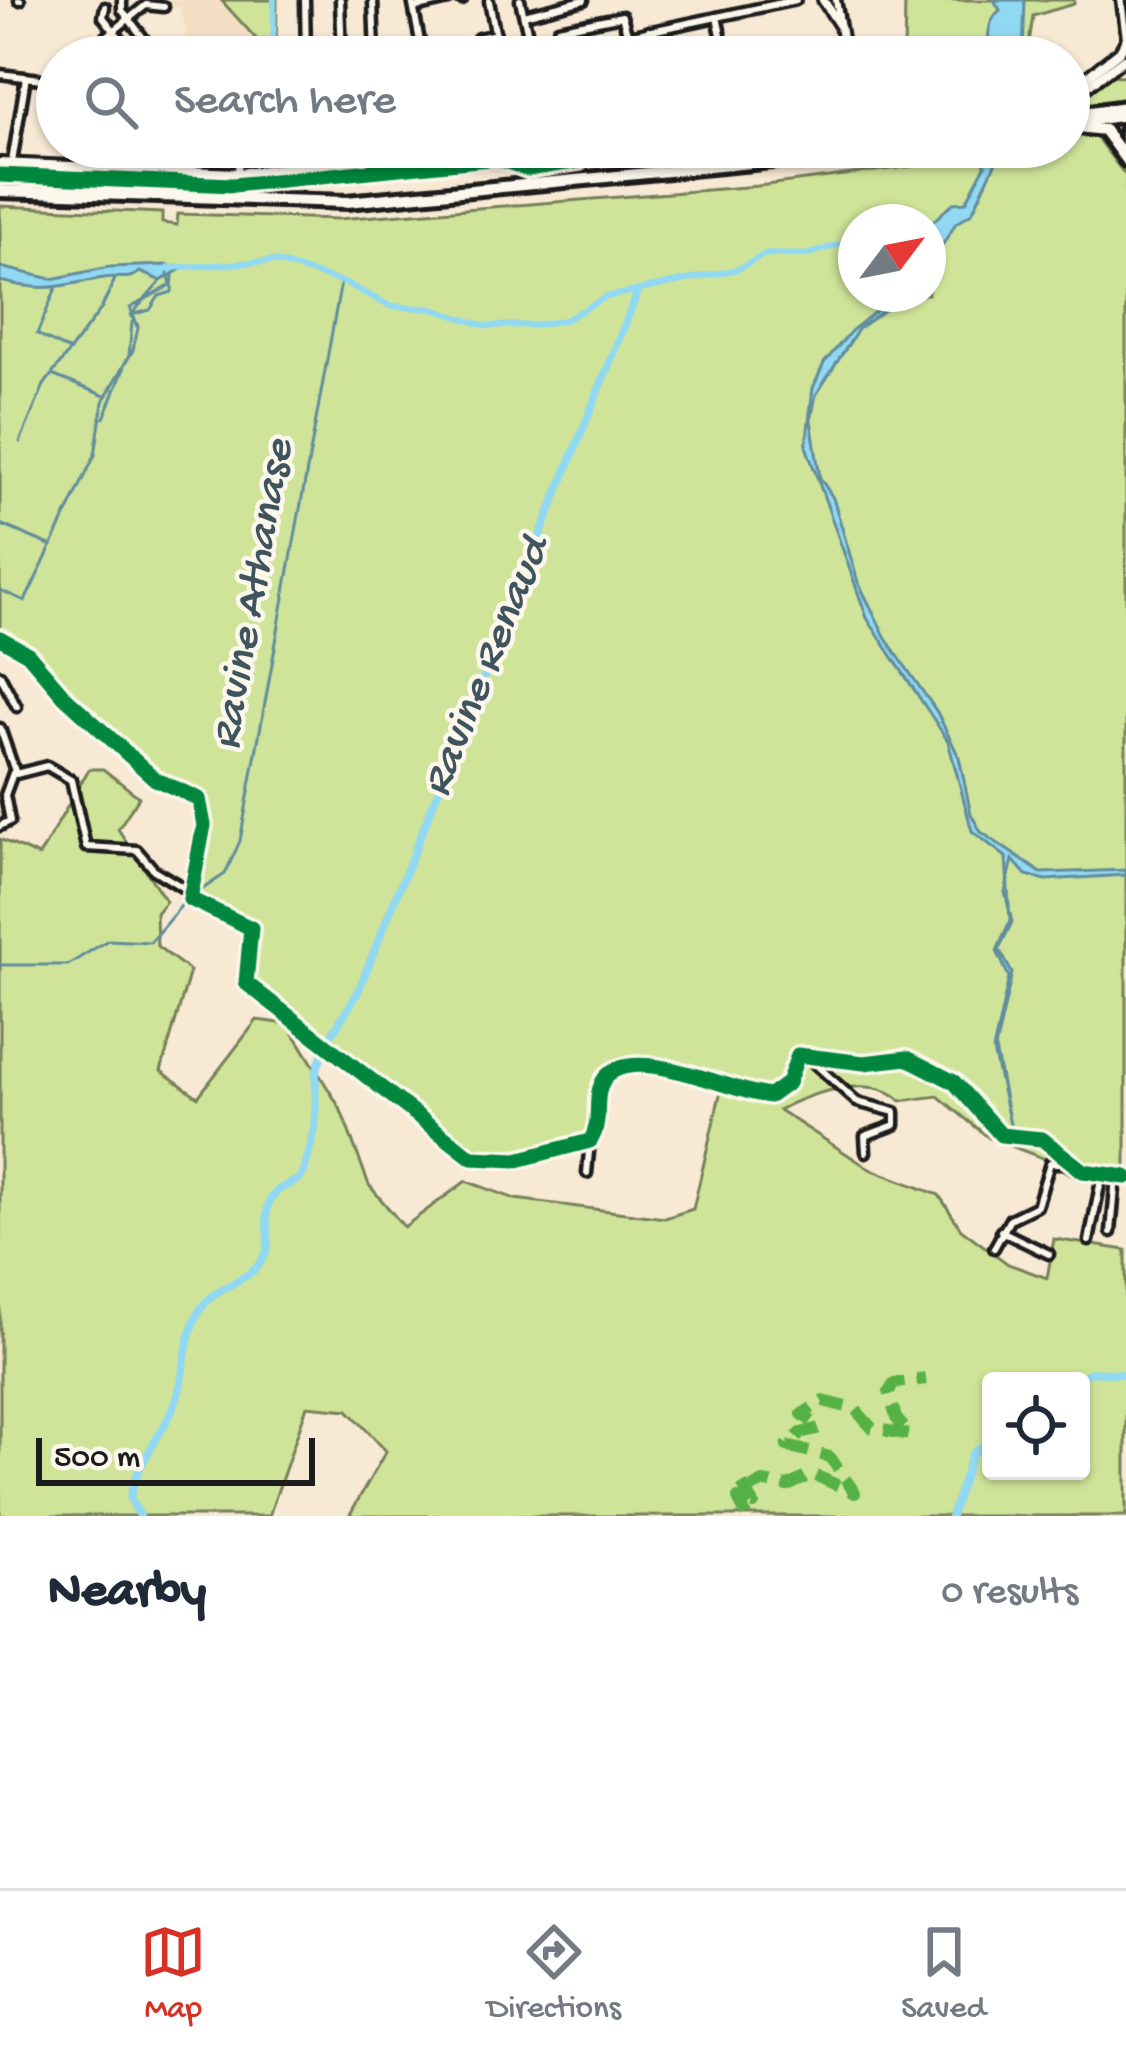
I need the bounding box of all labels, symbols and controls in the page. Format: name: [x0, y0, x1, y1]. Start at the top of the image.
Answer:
search box: [36, 36, 1090, 168]
icon: search: [78, 69, 144, 135]
text: Search here: [174, 76, 396, 129]
north arrow: [838, 204, 946, 312]
water label: Ravine Athanase: [202, 434, 309, 754]
water label: Ravine Renaud: [412, 527, 566, 805]
map controls: [982, 1372, 1090, 1480]
button: locate: [982, 1372, 1090, 1480]
scale bar: [36, 1432, 315, 1485]
text: 500 m: [54, 1440, 140, 1478]
text: Nearby: [48, 1564, 206, 1624]
text: 0 results: [941, 1571, 1078, 1617]
tab: Map: [140, 1919, 206, 2029]
tab: Directions: [487, 1919, 621, 2029]
tab: Saved: [901, 1919, 986, 2029]

